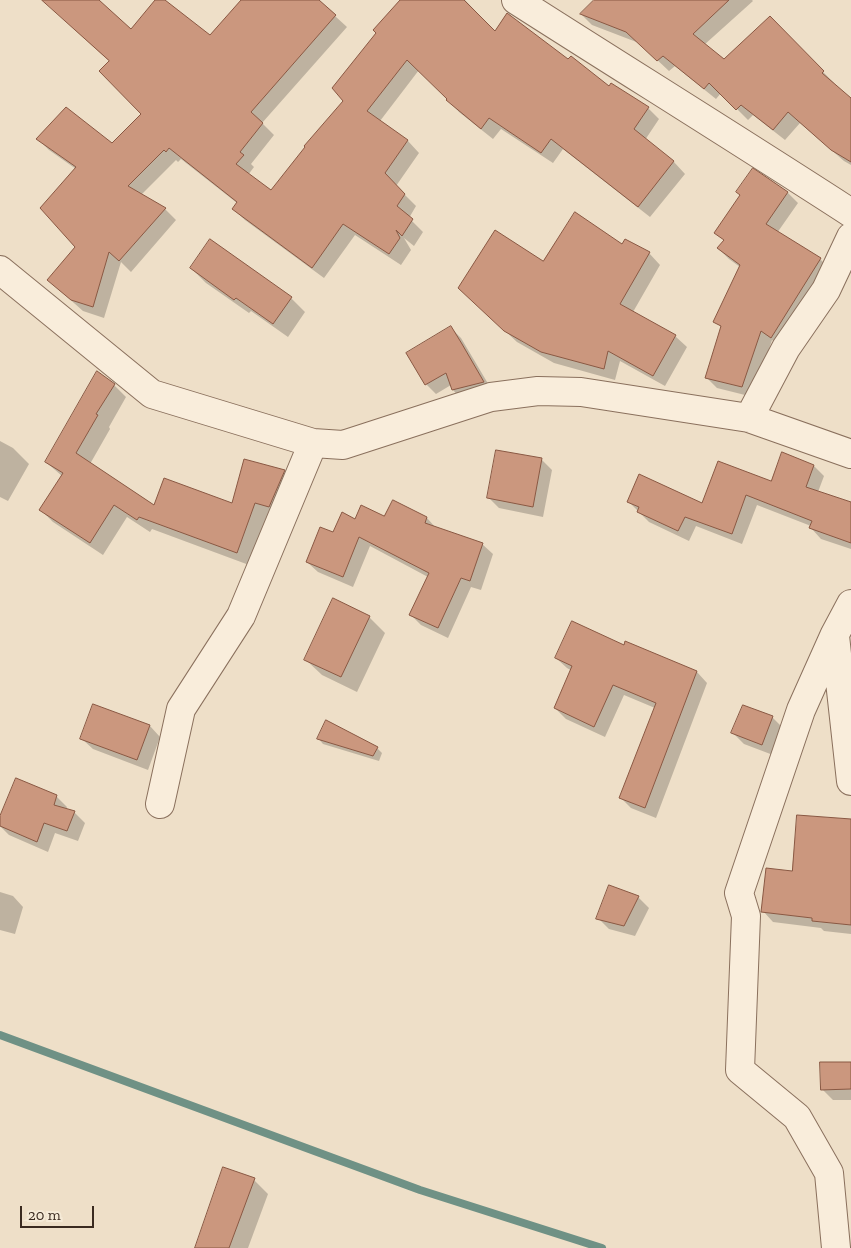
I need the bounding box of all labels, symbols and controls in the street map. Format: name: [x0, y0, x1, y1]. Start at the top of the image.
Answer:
scale bar: [22, 1196, 96, 1228]
text: 20 m: [28, 1206, 61, 1224]

